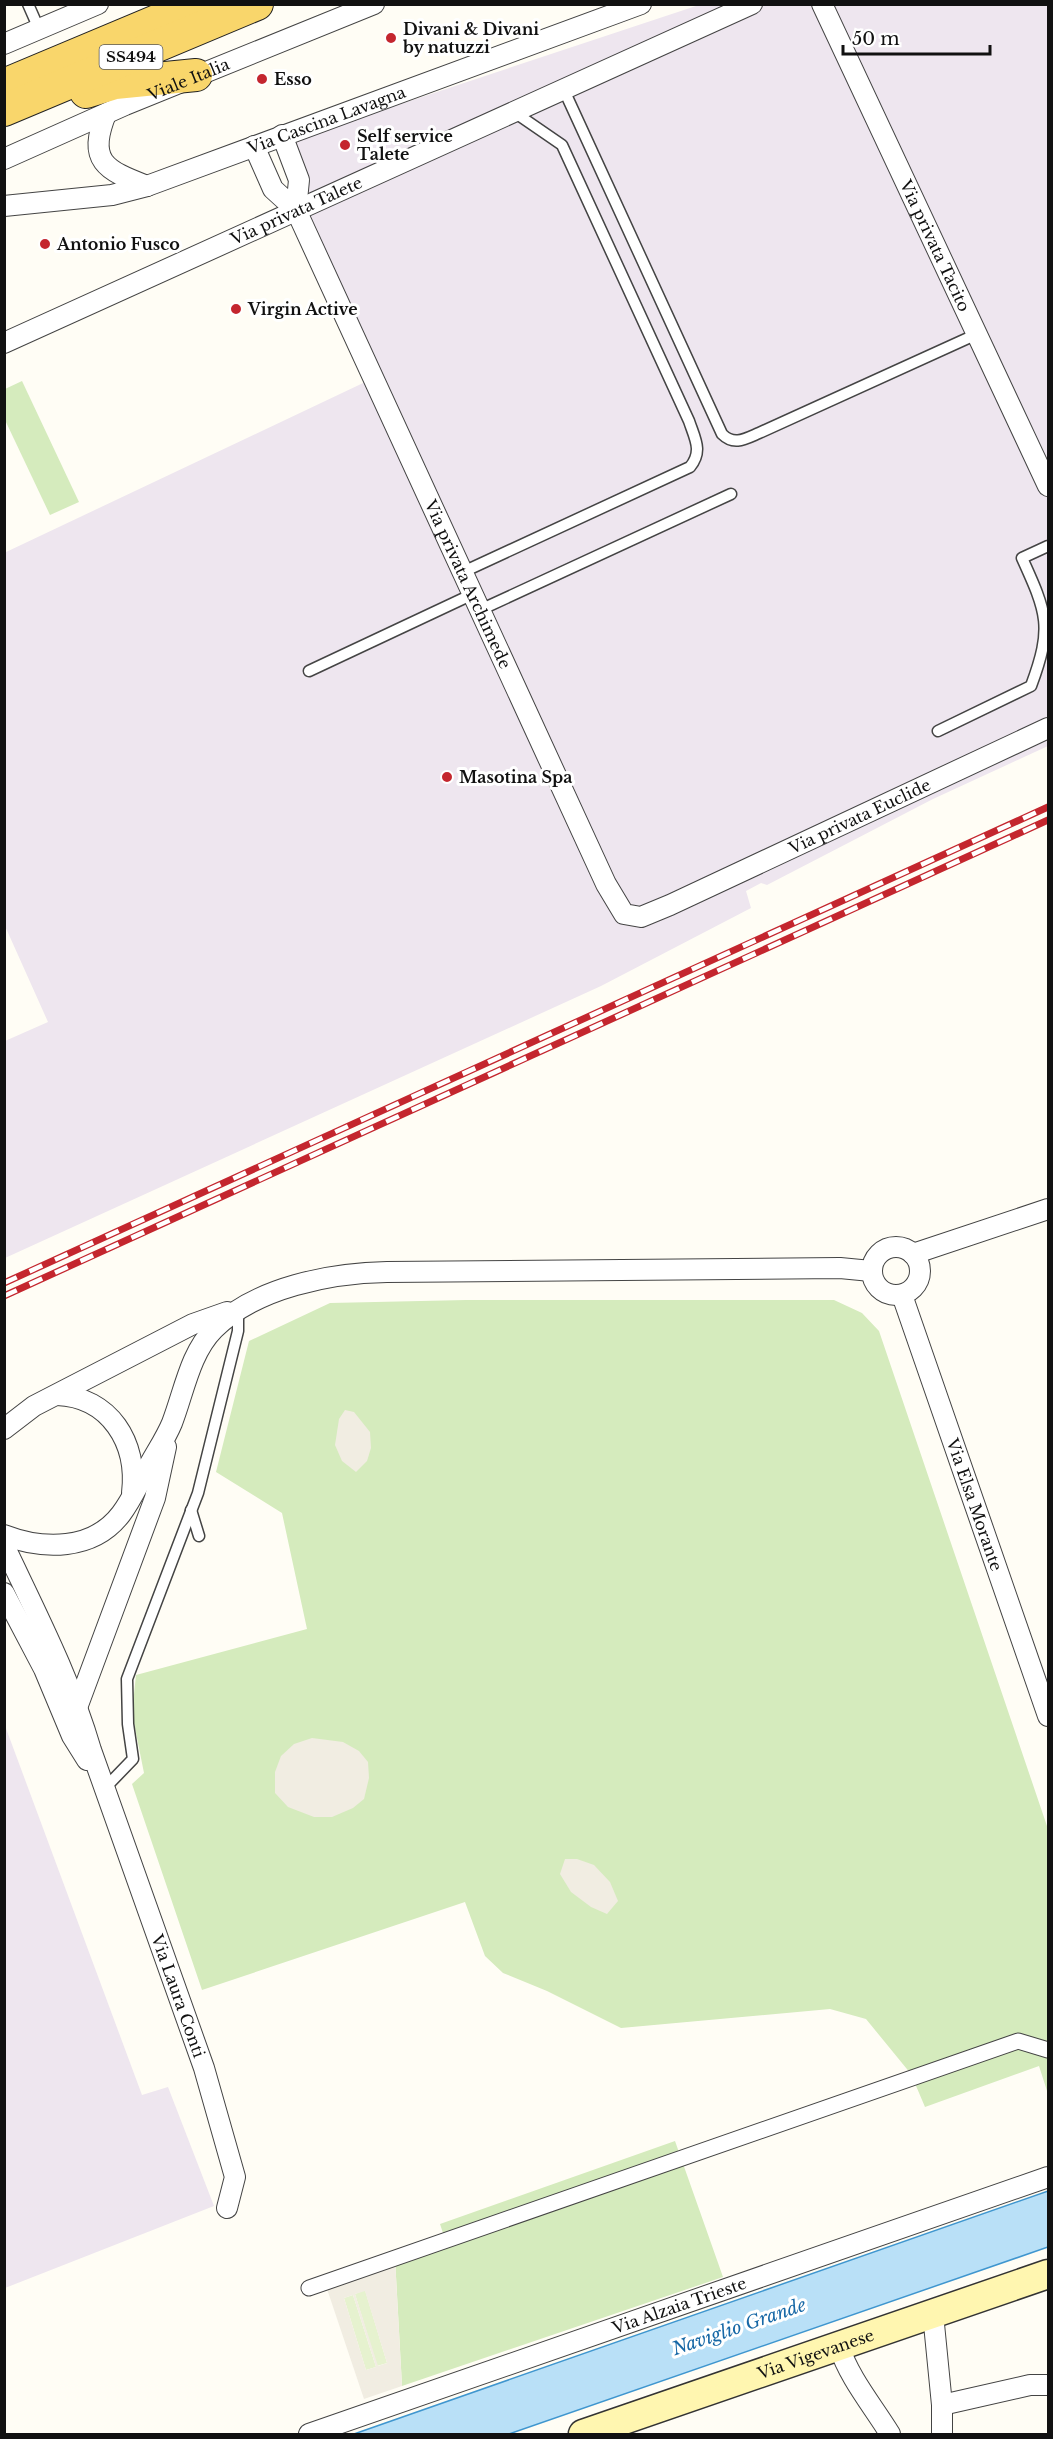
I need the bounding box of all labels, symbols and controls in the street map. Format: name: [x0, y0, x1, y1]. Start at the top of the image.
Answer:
scale bar: [843, 18, 990, 56]
place label: Divani & Divani by natuzzi: [402, 19, 539, 57]
text: 50 m: [852, 28, 900, 50]
marker: Divani & Divani by natuzzi: [384, 31, 398, 45]
road number: SS494: [100, 45, 162, 69]
street label: Viale Italia: [144, 54, 232, 105]
place label: Esso: [274, 69, 312, 89]
marker: Esso: [255, 72, 269, 86]
street label: Via Cascina Lavagna: [244, 82, 408, 158]
place label: Self service Talete: [357, 126, 453, 164]
marker: Self service Talete: [338, 138, 352, 152]
street label: Via privata Talete: [227, 172, 365, 249]
street label: Via privata Tacito: [896, 176, 975, 315]
place label: Antonio Fusco: [56, 234, 180, 254]
marker: Antonio Fusco: [38, 237, 52, 251]
place label: Virgin Active: [247, 299, 358, 319]
marker: Virgin Active: [229, 302, 243, 316]
street label: Via privata Archimede: [420, 496, 516, 672]
place label: Masotina Spa: [459, 767, 572, 787]
marker: Masotina Spa: [440, 770, 454, 784]
street label: Via privata Euclide: [784, 774, 934, 858]
street label: Via Elsa Morante: [942, 1435, 1007, 1574]
street label: Via Laura Conti: [147, 1931, 210, 2061]
street label: Via Alzaia Trieste: [609, 2273, 749, 2338]
water label: Naviglio Grande: [668, 2294, 809, 2361]
street label: Via Vigevanese: [754, 2325, 877, 2384]

